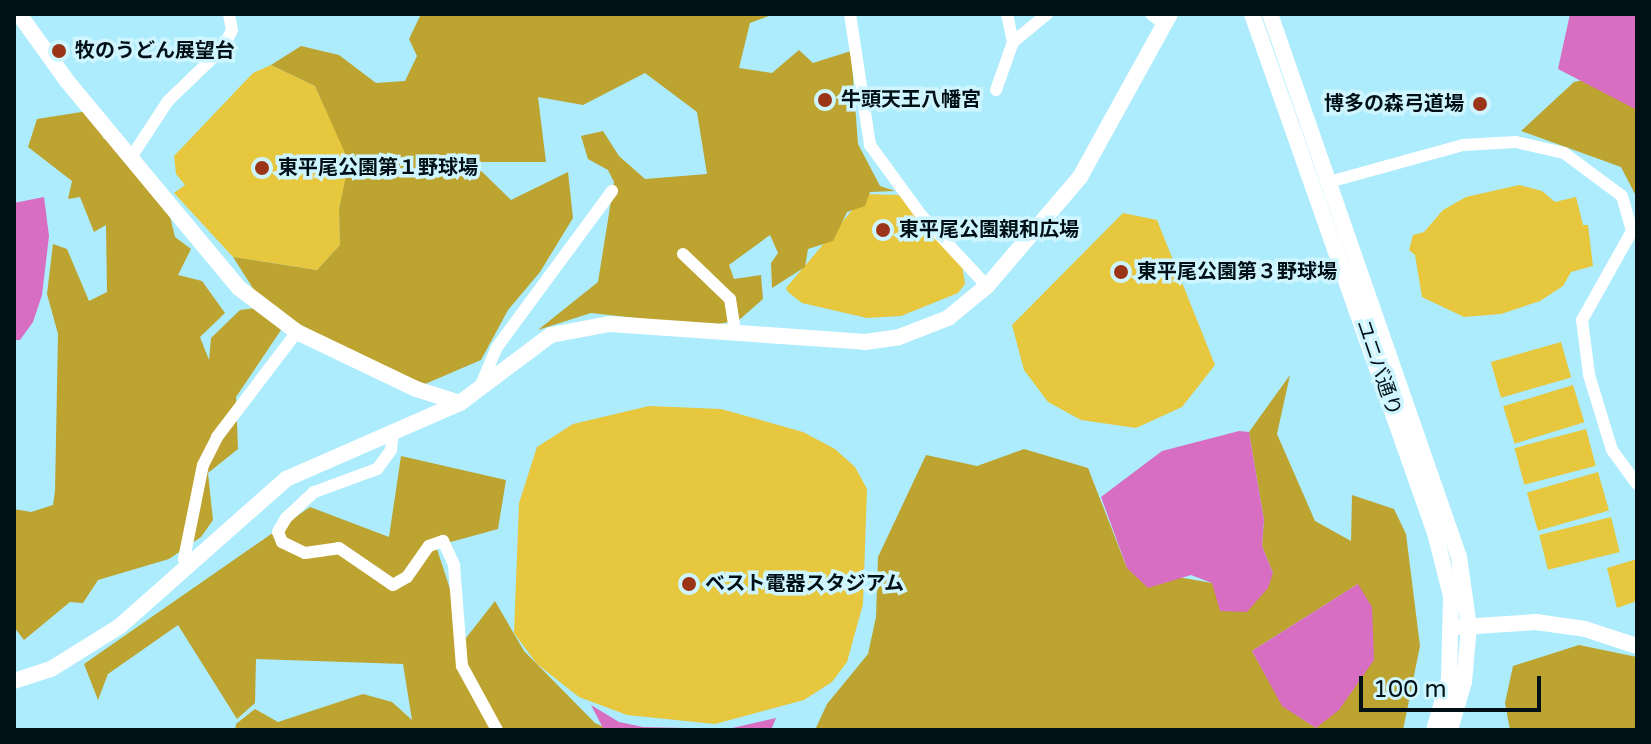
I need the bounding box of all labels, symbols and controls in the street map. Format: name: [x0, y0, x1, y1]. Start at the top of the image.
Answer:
place label: 牧のうどん展望台: [75, 39, 235, 63]
marker: 牧のうどん展望台: [50, 42, 68, 60]
place label: 牛頭天王八幡宮: [841, 88, 981, 112]
marker: 牛頭天王八幡宮: [816, 91, 834, 109]
place label: 博多の森弓道場: [1324, 92, 1464, 116]
marker: 博多の森弓道場: [1471, 95, 1489, 113]
place label: 東平尾公園第１野球場: [278, 156, 478, 180]
marker: 東平尾公園第１野球場: [253, 159, 271, 177]
place label: 東平尾公園親和広場: [899, 218, 1079, 242]
marker: 東平尾公園親和広場: [874, 221, 892, 239]
place label: 東平尾公園第３野球場: [1137, 260, 1337, 284]
marker: 東平尾公園第３野球場: [1112, 263, 1130, 281]
street label: ユニバ通り: [1350, 317, 1406, 419]
place label: ベスト電器スタジアム: [705, 572, 905, 596]
marker: ベスト電器スタジアム: [680, 575, 698, 593]
scale bar: [1363, 660, 1545, 710]
text: 100 m: [1373, 675, 1447, 704]

